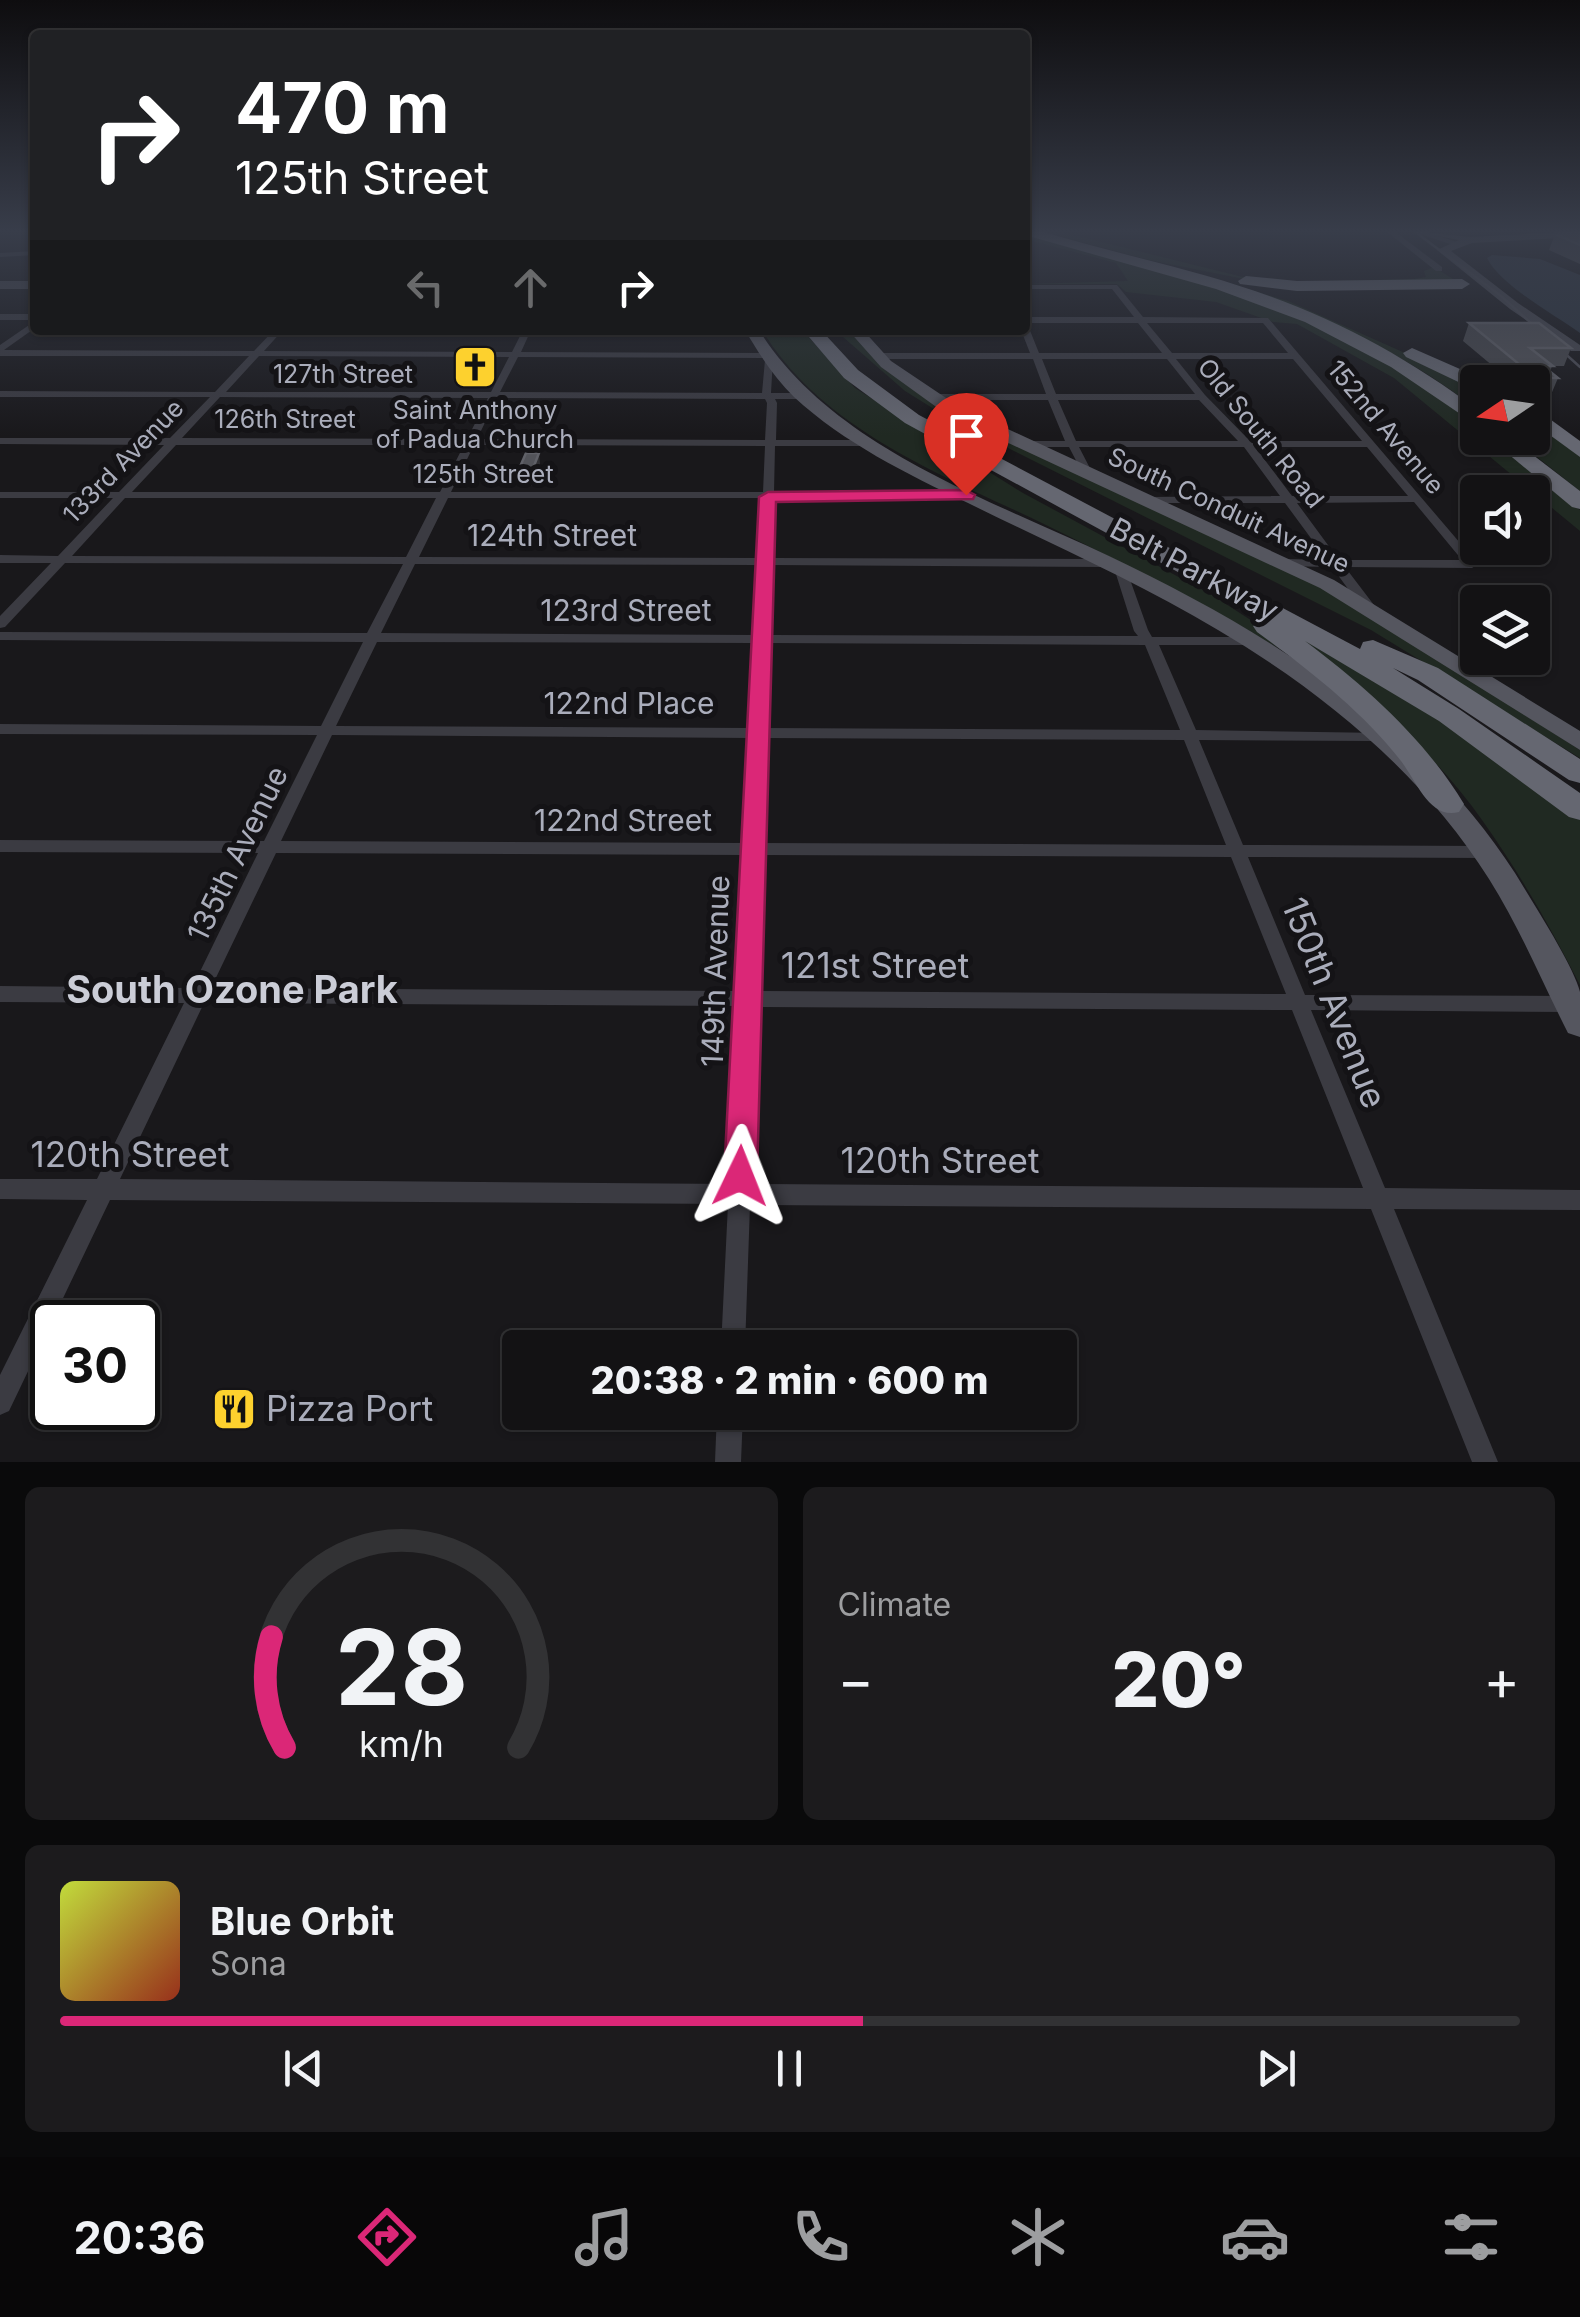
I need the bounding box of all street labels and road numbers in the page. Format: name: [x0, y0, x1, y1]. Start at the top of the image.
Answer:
street label: Old South Road: [1192, 352, 1330, 514]
street label: 152nd Avenue: [1321, 354, 1451, 500]
street label: 127th Street: [273, 359, 413, 389]
street label: 133rd Avenue: [57, 393, 189, 529]
street label: 126th Street: [214, 404, 356, 434]
street label: South Conduit Avenue: [1103, 441, 1355, 579]
street label: 125th Street: [412, 459, 554, 489]
street label: Belt Parkway: [1104, 510, 1285, 629]
street label: 124th Street: [467, 517, 637, 553]
street label: 123rd Street: [540, 592, 712, 628]
street label: 122nd Place: [543, 685, 715, 721]
street label: 135th Avenue: [179, 760, 295, 947]
street label: 122nd Street: [534, 802, 712, 838]
street label: 149th Avenue: [694, 874, 736, 1068]
street label: 150th Avenue: [1274, 891, 1396, 1114]
street label: 121st Street: [781, 944, 969, 986]
street label: 120th Street: [31, 1133, 229, 1175]
street label: 120th Street: [841, 1139, 1039, 1181]

